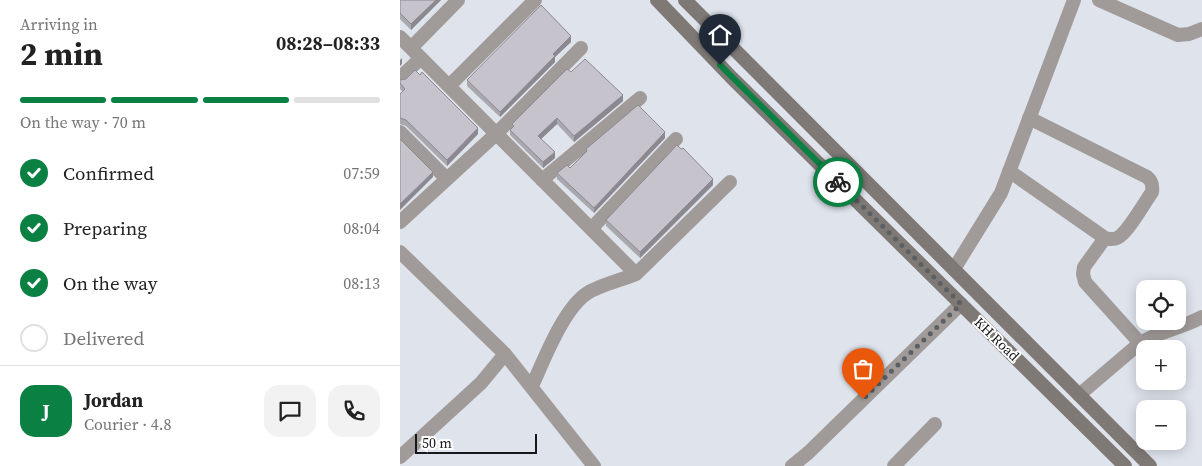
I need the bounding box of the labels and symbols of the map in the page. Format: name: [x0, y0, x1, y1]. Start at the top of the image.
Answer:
pin: [699, 14, 741, 65]
courier: [813, 157, 863, 207]
street label: KH Road: [970, 313, 1024, 365]
pin: [842, 348, 884, 399]
scale bar: [415, 431, 538, 454]

